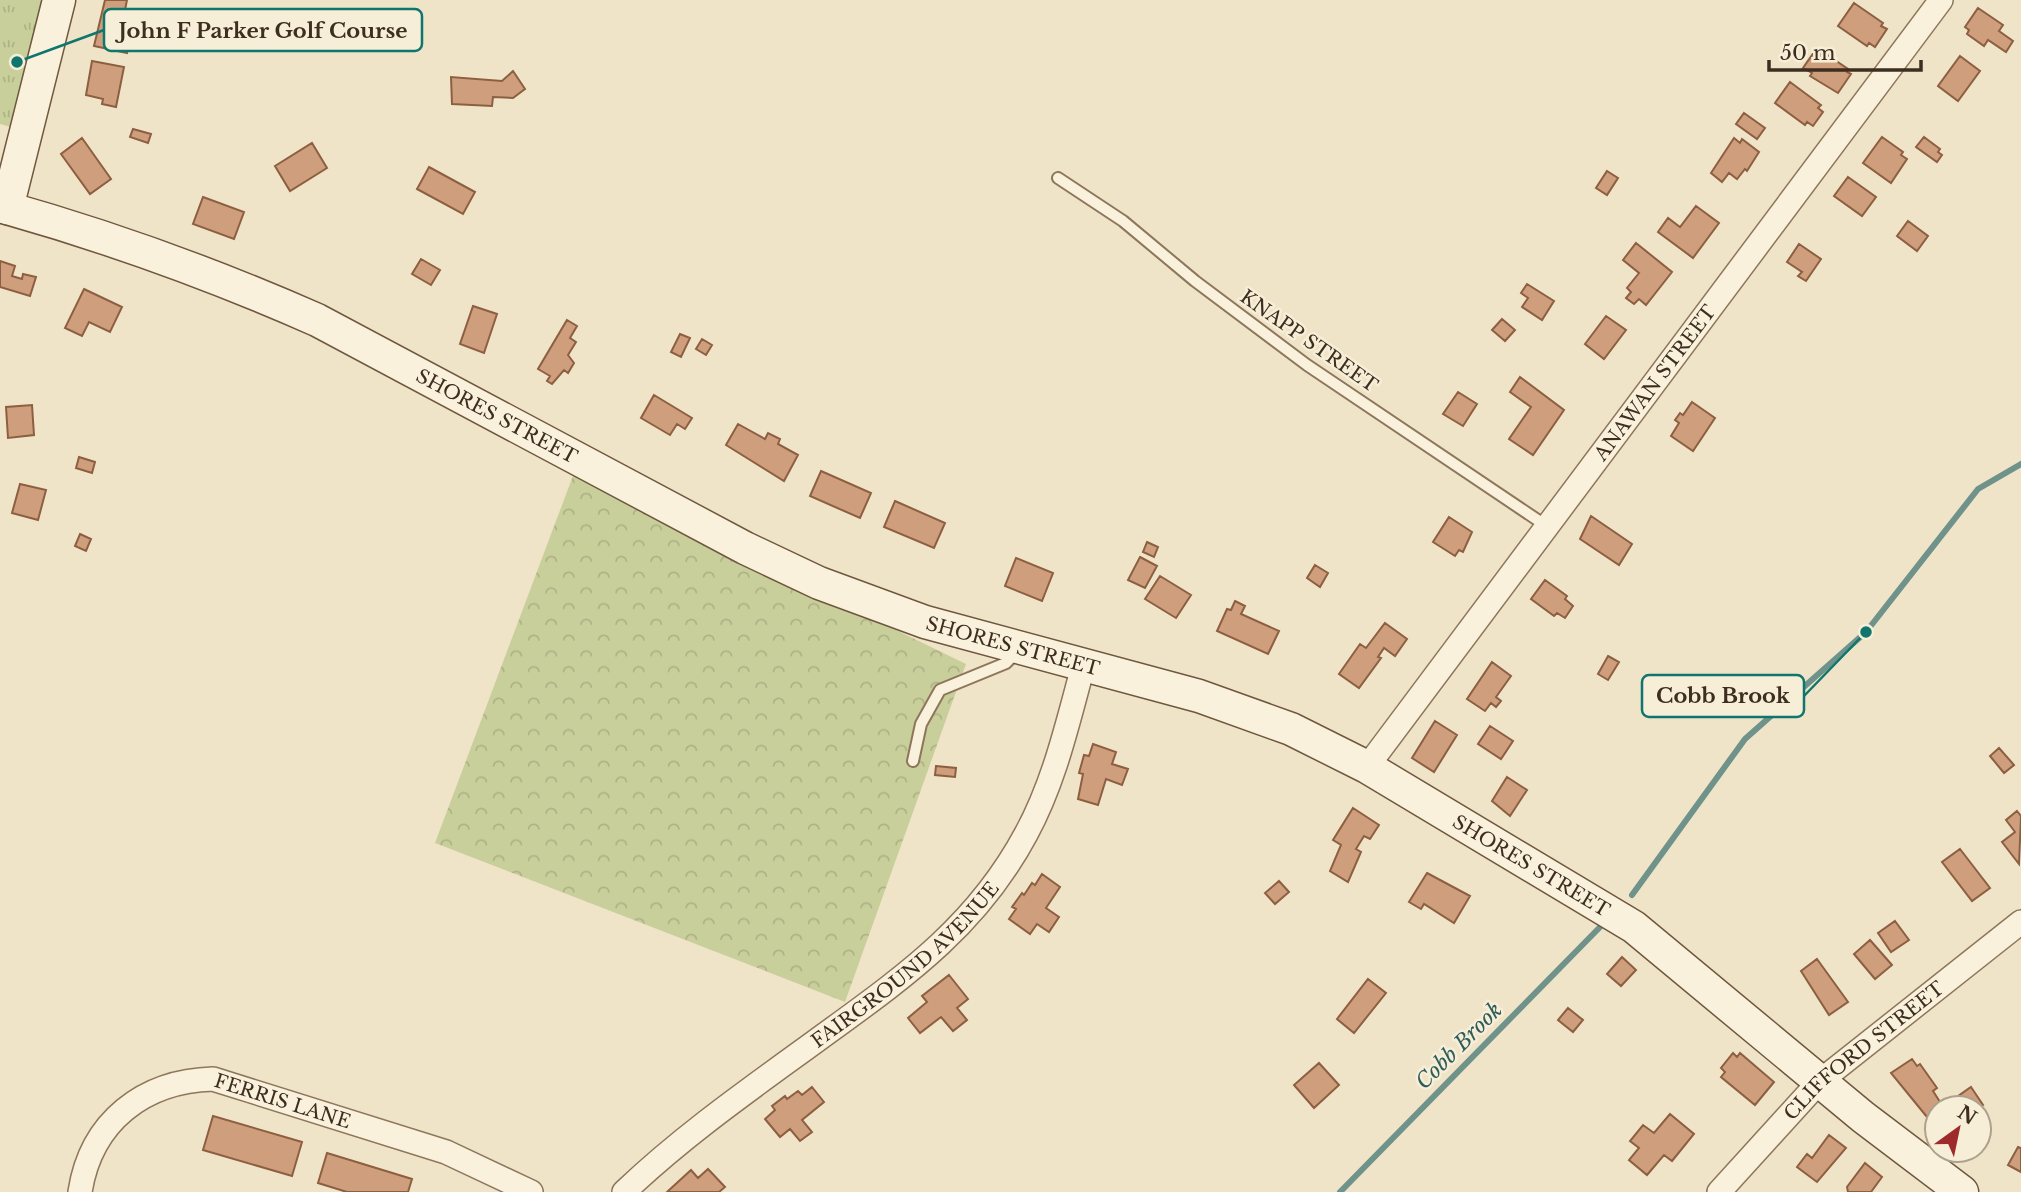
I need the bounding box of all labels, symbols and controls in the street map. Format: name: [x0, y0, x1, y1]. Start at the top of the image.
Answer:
callout: John F Parker Golf Course: [104, 9, 422, 51]
text: John F Parker Golf Course: [114, 18, 408, 44]
scale bar: [1769, 28, 1921, 72]
text: 50 m: [1780, 40, 1836, 66]
street label: KNAPP STREET: [1236, 285, 1382, 397]
street label: ANAWAN STREET: [1588, 300, 1720, 466]
street label: SHORES STREET: [413, 364, 581, 468]
street label: SHORES STREET: [924, 611, 1102, 680]
callout: Cobb Brook: [1642, 675, 1804, 717]
text: Cobb Brook: [1656, 683, 1791, 709]
street label: SHORES STREET: [1449, 810, 1614, 921]
street label: FAIRGROUND AVENUE: [806, 877, 1003, 1052]
street label: CLIFFORD STREET: [1779, 976, 1948, 1124]
water label: Cobb Brook: [1410, 997, 1508, 1095]
street label: FERRIS LANE: [212, 1069, 354, 1133]
north arrow: [1923, 1094, 1993, 1164]
text: N: [1953, 1101, 1981, 1130]

